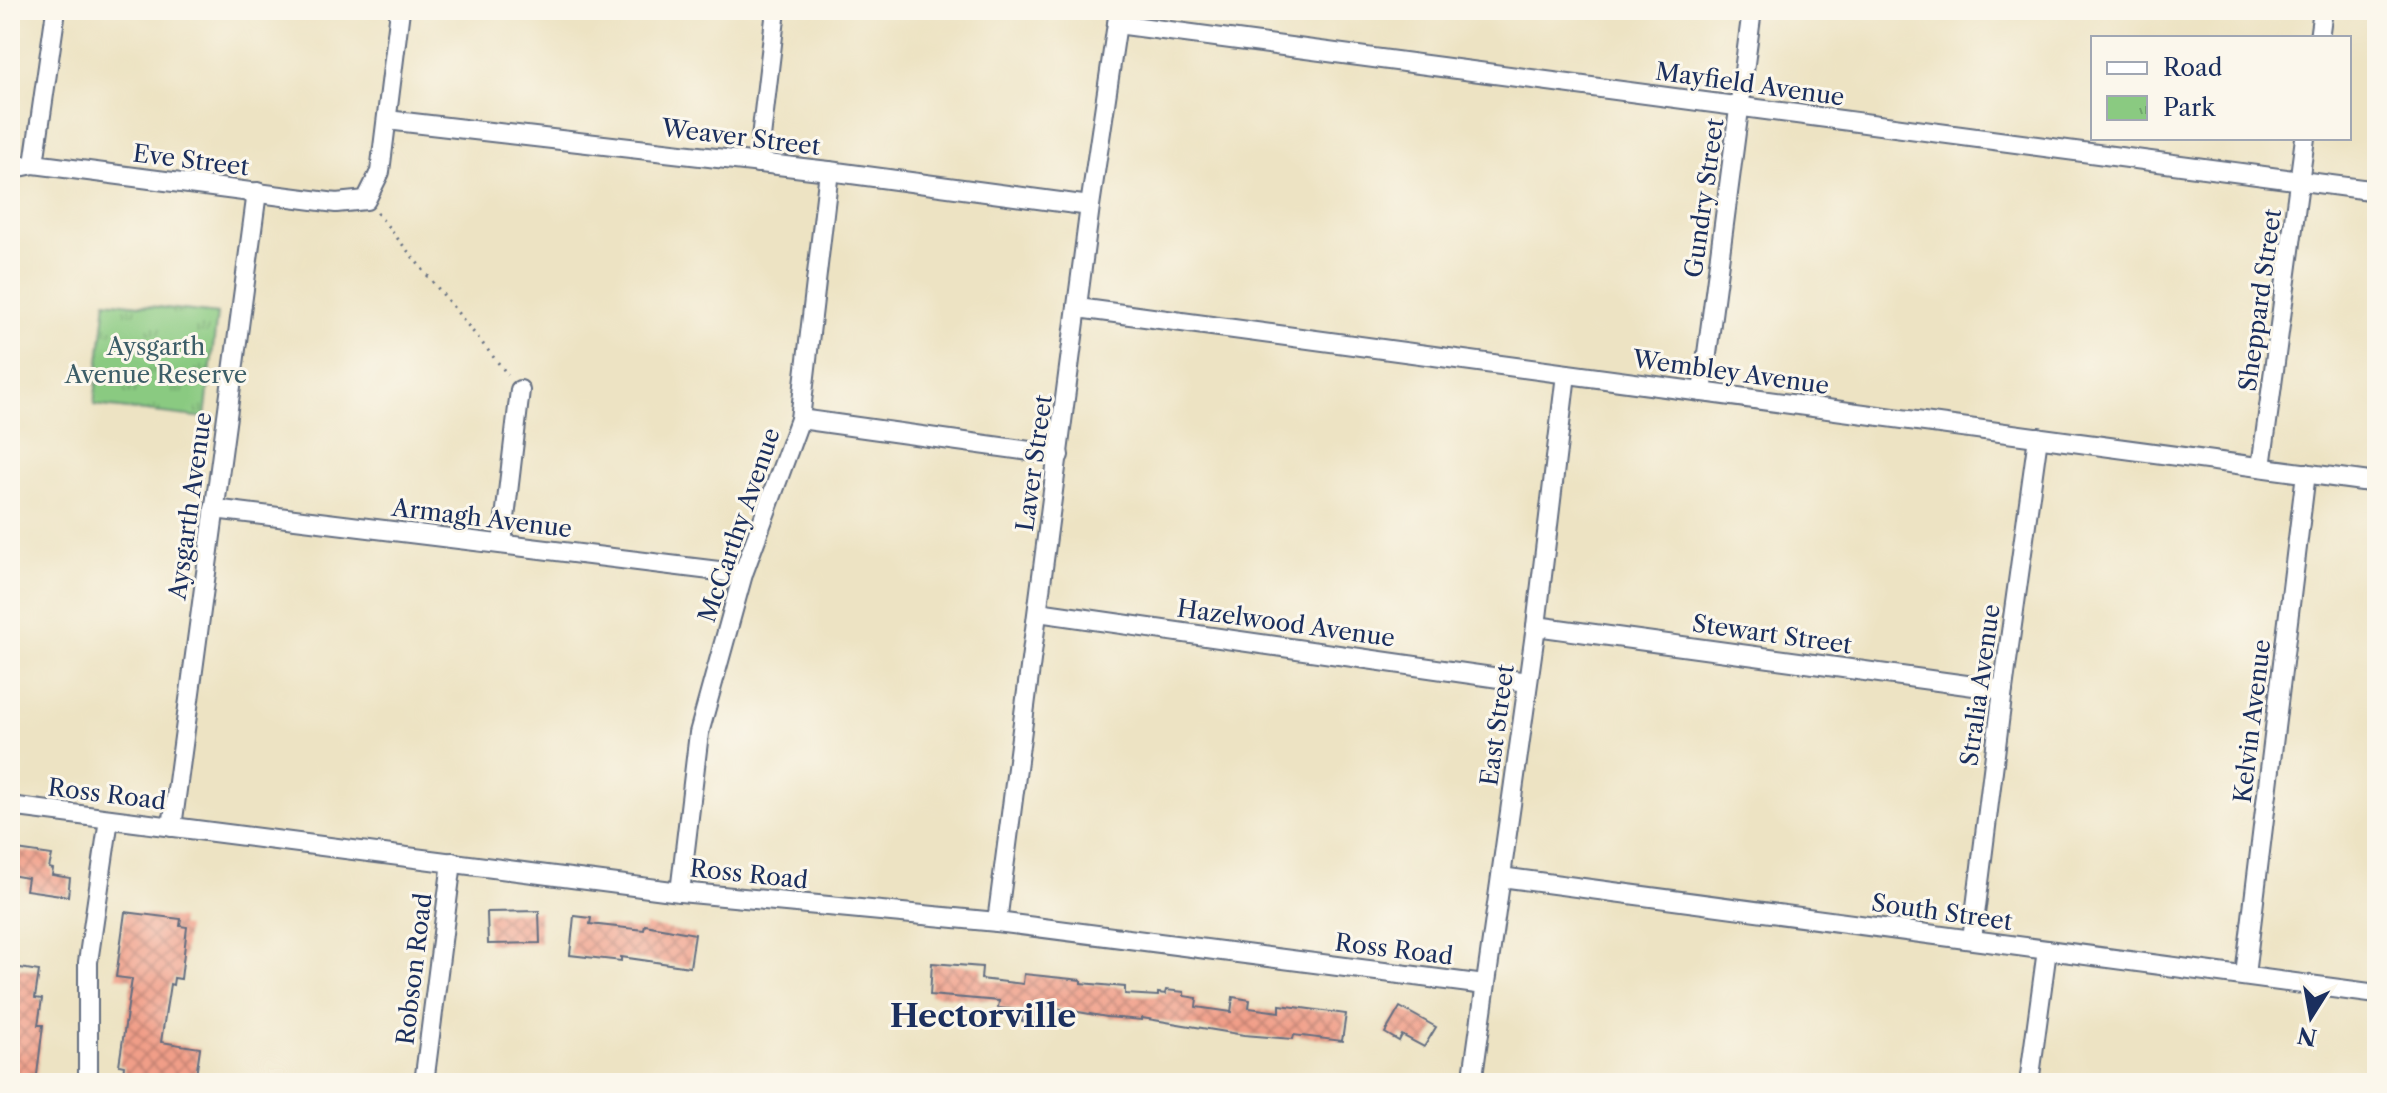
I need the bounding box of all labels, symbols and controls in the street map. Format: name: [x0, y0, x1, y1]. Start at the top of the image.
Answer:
legend: [2091, 36, 2351, 140]
text: Road: [2163, 53, 2223, 82]
street label: Mayfield Avenue: [1654, 56, 1846, 112]
text: Park: [2163, 93, 2216, 122]
street label: Weaver Street: [659, 113, 822, 161]
street label: Gundry Street: [1678, 116, 1730, 280]
street label: Eve Street: [131, 138, 251, 182]
street label: Sheppard Street: [2233, 206, 2287, 393]
park label: Aysgarth Avenue Reserve: [64, 332, 247, 389]
street label: Wembley Avenue: [1630, 344, 1831, 400]
street label: Laver Street: [1010, 392, 1058, 533]
street label: Aysgarth Avenue: [162, 410, 218, 603]
street label: McCarthy Avenue: [692, 424, 786, 626]
street label: Armagh Avenue: [389, 492, 574, 543]
street label: Hazelwood Avenue: [1175, 593, 1397, 653]
street label: Stralia Avenue: [1954, 602, 2006, 768]
street label: Stewart Street: [1690, 608, 1854, 660]
street label: Kelvin Avenue: [2228, 638, 2276, 804]
street label: East Street: [1474, 662, 1520, 788]
street label: Ross Road: [46, 772, 168, 816]
street label: Ross Road: [688, 853, 810, 895]
street label: South Street: [1870, 888, 2015, 936]
street label: Robson Road: [390, 891, 438, 1046]
street label: Ross Road: [1333, 927, 1455, 971]
north arrow: [2271, 977, 2351, 1057]
district label: Hectorville: [890, 996, 1076, 1035]
text: N: [2295, 1021, 2319, 1051]

